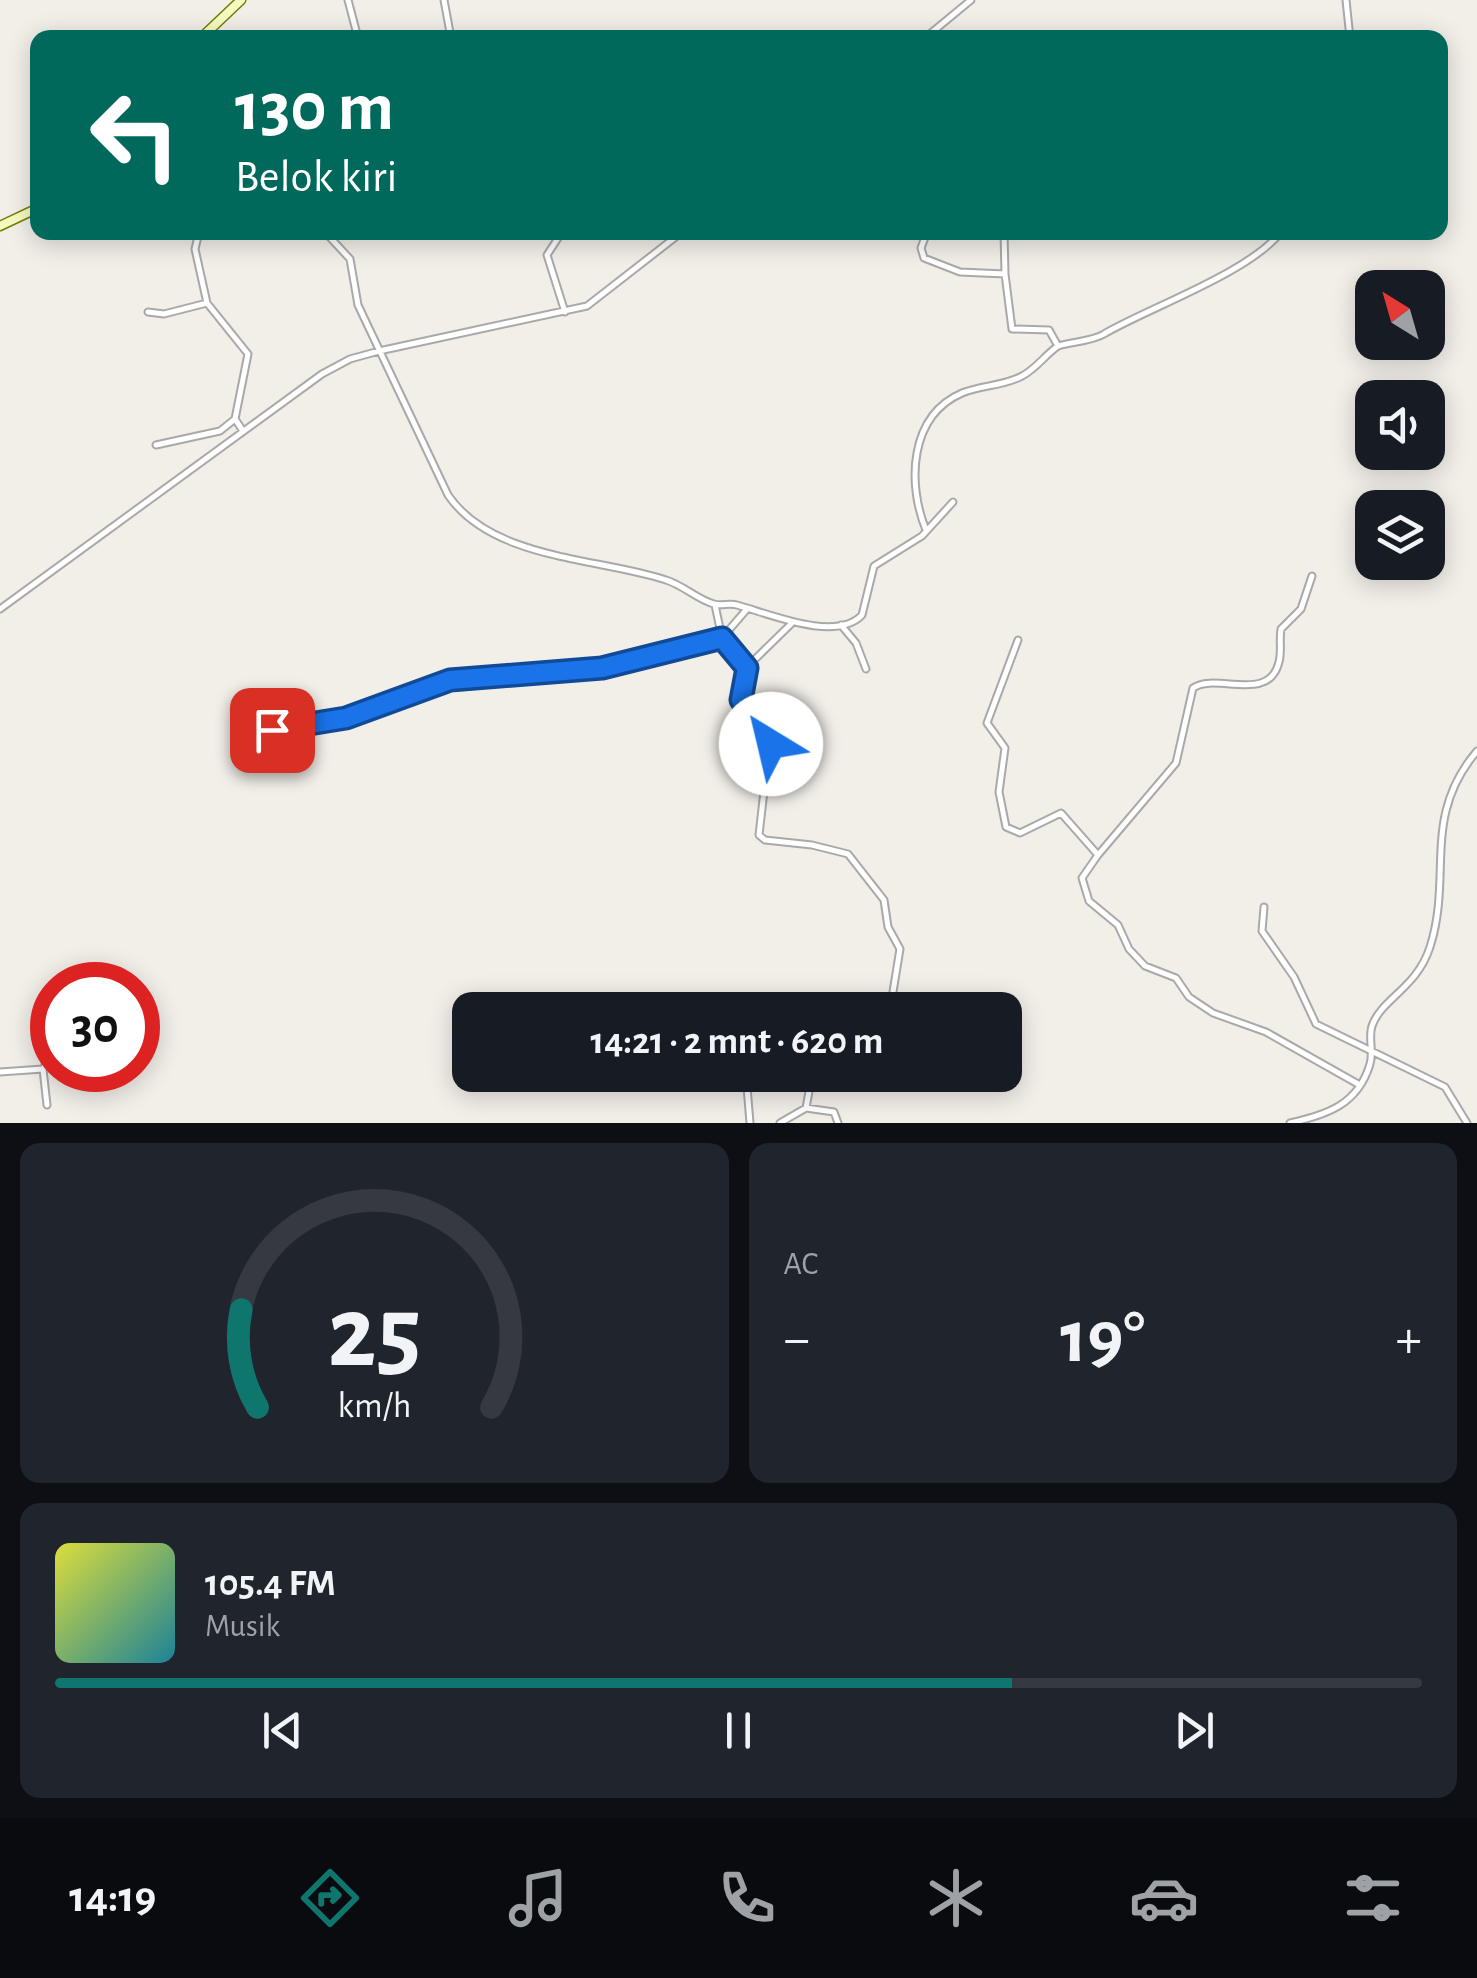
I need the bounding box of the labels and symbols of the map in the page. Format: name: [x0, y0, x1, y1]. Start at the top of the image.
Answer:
north arrow: [1355, 270, 1445, 360]
pin: [230, 688, 315, 773]
position arrow: [719, 692, 823, 796]
speed limit sign: 30: [30, 962, 160, 1092]

